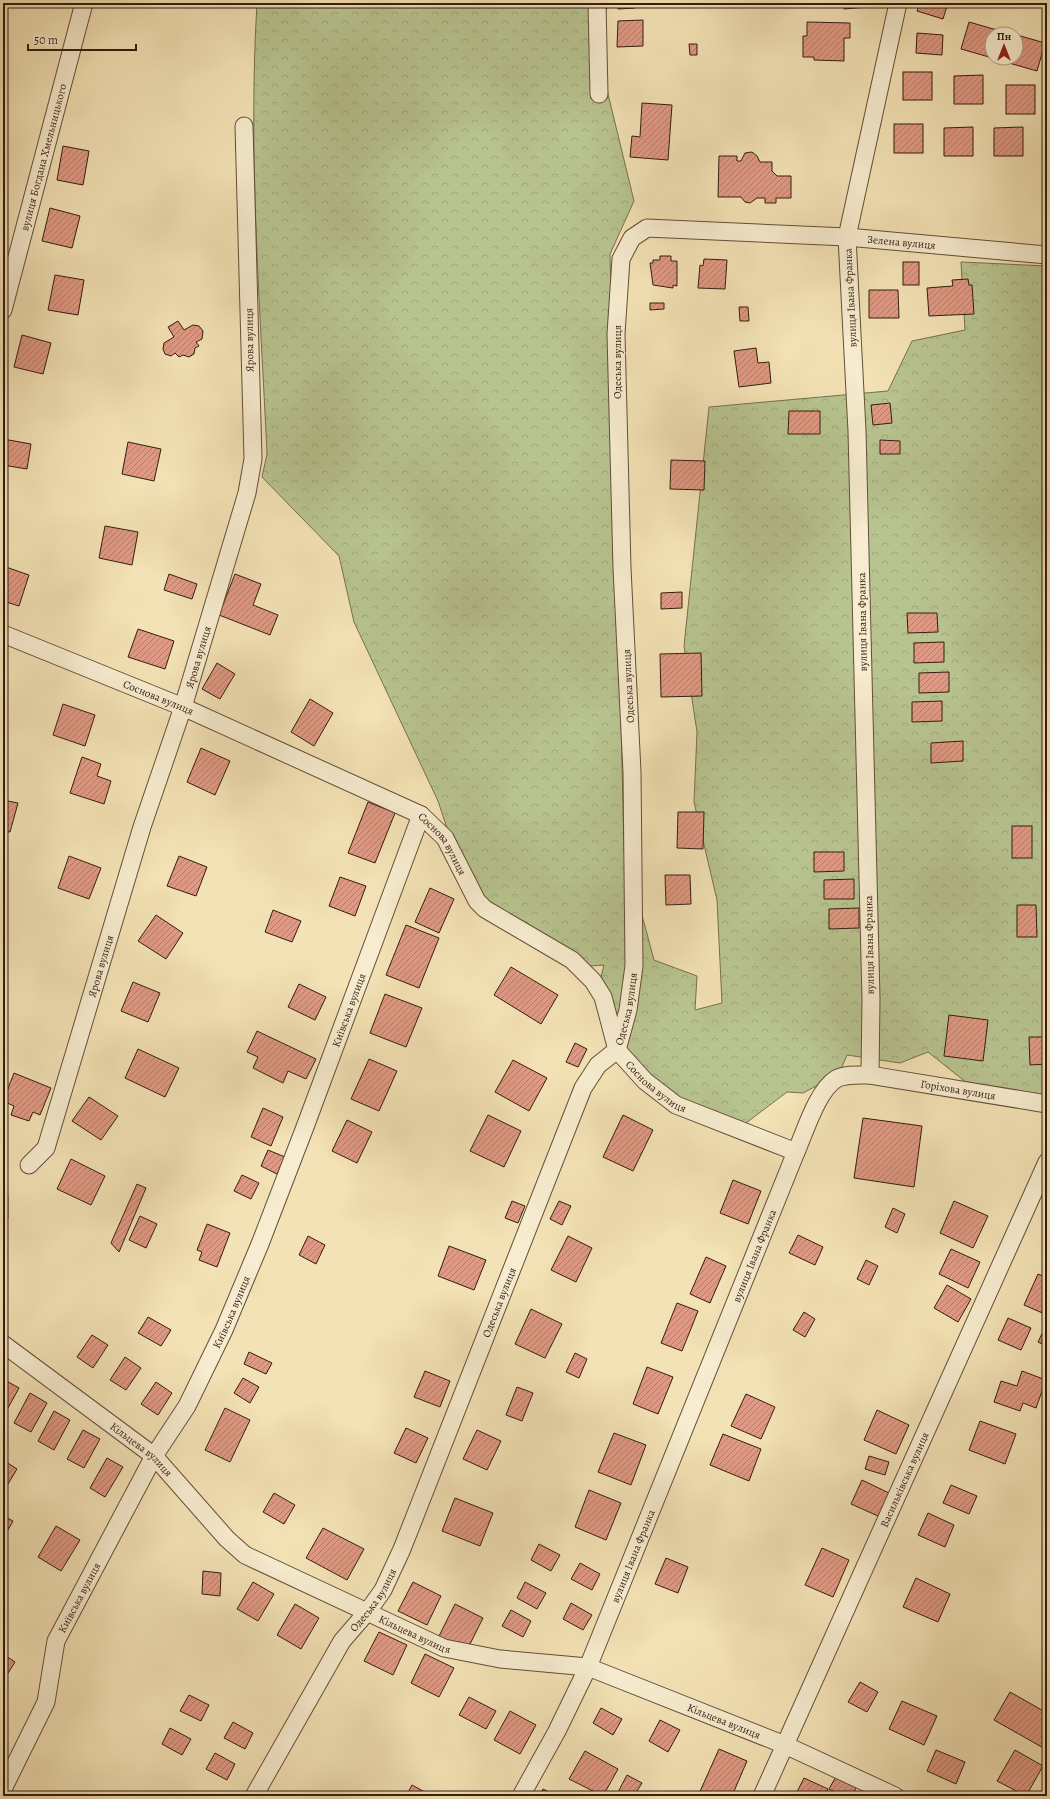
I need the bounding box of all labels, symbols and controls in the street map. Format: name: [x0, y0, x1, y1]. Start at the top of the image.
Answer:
scale bar: [28, 26, 136, 52]
north arrow: [984, 26, 1024, 66]
text: Пн: [997, 29, 1012, 44]
text: 50 m: [34, 32, 58, 48]
street label: вулиця Богдана Хмельницького: [17, 82, 70, 233]
street label: Зелена вулиця: [867, 232, 936, 253]
street label: вулиця Івана Франка: [840, 247, 861, 348]
street label: Ярова вулиця: [241, 308, 258, 372]
street label: Одеська вулиця: [610, 325, 625, 399]
street label: вулиця Івана Франка: [854, 571, 871, 672]
street label: Ярова вулиця: [182, 624, 215, 690]
street label: Одеська вулиця: [619, 649, 638, 723]
street label: Соснова вулиця: [121, 677, 196, 719]
street label: Соснова вулиця: [415, 809, 470, 878]
street label: вулиця Івана Франка: [861, 894, 878, 995]
street label: Ярова вулиця: [85, 933, 117, 999]
street label: Київська вулиця: [328, 971, 370, 1049]
street label: Одеська вулиця: [612, 972, 641, 1047]
street label: Соснова вулиця: [622, 1057, 688, 1116]
street label: Горіхова вулиця: [919, 1076, 997, 1103]
street label: вулиця Івана Франка: [729, 1206, 780, 1305]
street label: Одеська вулиця: [479, 1265, 520, 1340]
street label: Київська вулиця: [209, 1274, 254, 1351]
street label: Кільцева вулиця: [107, 1419, 176, 1480]
street label: Васильківська вулиця: [877, 1430, 933, 1530]
street label: вулиця Івана Франка: [608, 1507, 659, 1605]
street label: Київська вулиця: [55, 1560, 104, 1636]
street label: Одеська вулиця: [346, 1566, 400, 1635]
street label: Кільцева вулиця: [376, 1612, 452, 1657]
street label: Кільцева вулиця: [685, 1700, 763, 1743]

